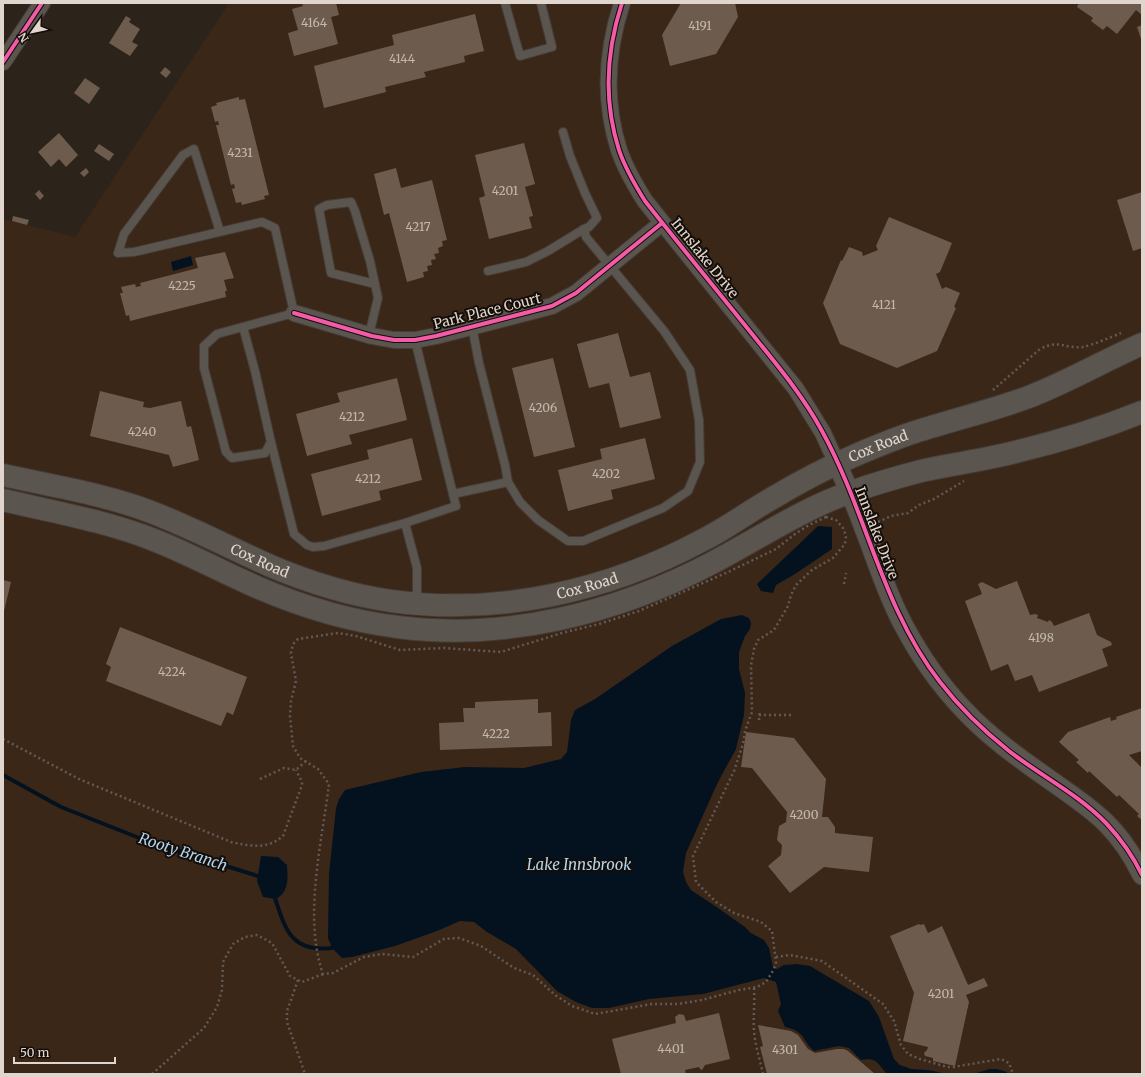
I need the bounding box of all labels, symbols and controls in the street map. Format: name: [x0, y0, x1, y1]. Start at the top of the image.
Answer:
north arrow: [12, 12, 52, 52]
house number: 4164: [301, 15, 328, 30]
house number: 4191: [688, 18, 712, 33]
text: N: [15, 30, 32, 45]
house number: 4144: [389, 51, 416, 66]
house number: 4231: [227, 145, 253, 160]
house number: 4201: [492, 183, 519, 198]
street label: Innslake Drive: [667, 214, 743, 302]
house number: 4217: [405, 219, 431, 234]
house number: 4225: [168, 278, 196, 293]
street label: Park Place Court: [431, 289, 543, 333]
house number: 4121: [872, 297, 897, 312]
house number: 4206: [529, 400, 557, 415]
house number: 4212: [339, 409, 365, 424]
house number: 4240: [128, 424, 157, 439]
street label: Cox Road: [846, 426, 911, 466]
house number: 4202: [592, 466, 620, 481]
house number: 4212: [355, 471, 381, 486]
street label: Innslake Drive: [851, 484, 903, 582]
street label: Cox Road: [227, 540, 292, 582]
street label: Cox Road: [555, 569, 621, 603]
house number: 4198: [1028, 630, 1054, 645]
house number: 4224: [158, 664, 187, 679]
house number: 4222: [482, 726, 510, 741]
house number: 4200: [789, 807, 819, 822]
water label: Rooty Branch: [136, 828, 230, 875]
water label: Lake Innsbrook: [527, 855, 632, 874]
house number: 4201: [928, 986, 955, 1001]
scale bar: [14, 1039, 115, 1065]
house number: 4401: [657, 1041, 685, 1056]
house number: 4301: [772, 1042, 798, 1057]
text: 50 m: [20, 1045, 49, 1060]

